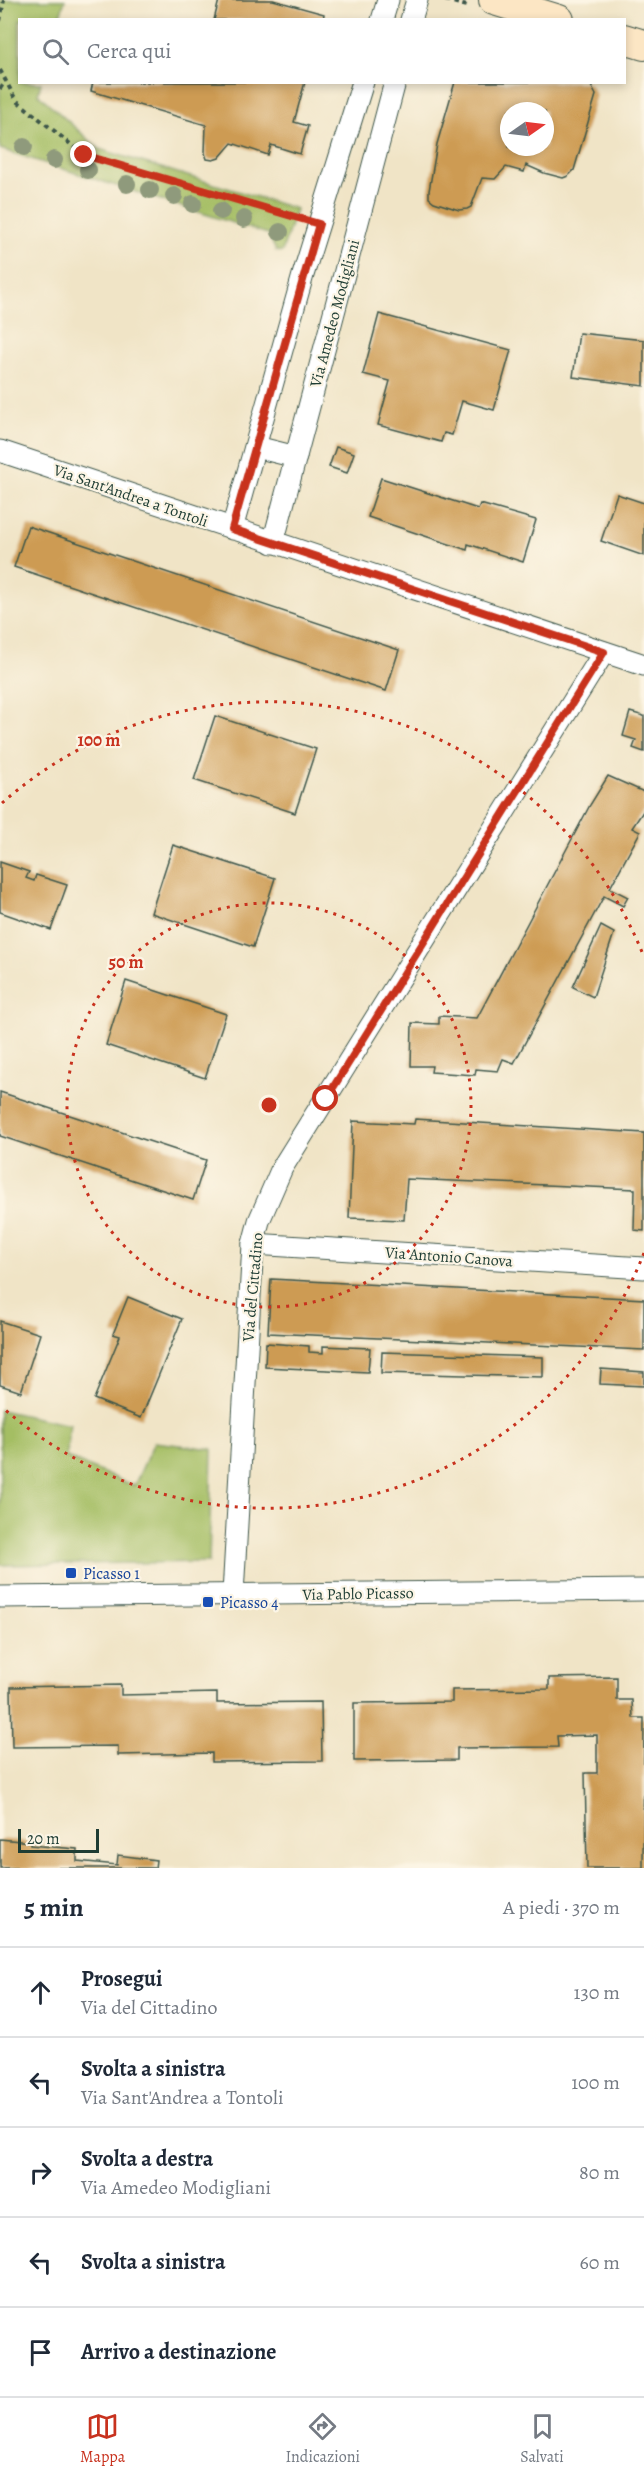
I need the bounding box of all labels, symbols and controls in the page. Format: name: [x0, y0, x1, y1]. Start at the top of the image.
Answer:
search box: [18, 18, 626, 84]
icon: search: [39, 35, 72, 68]
text: Cerca qui: [87, 36, 172, 66]
north arrow: [500, 102, 554, 156]
route end: [70, 141, 96, 167]
street label: Via Amedeo Modigliani: [304, 237, 365, 391]
street label: Via Sant'Andrea a Tontoli: [50, 459, 211, 533]
text: 100 m: [78, 728, 120, 752]
text: 50 m: [109, 950, 143, 974]
route start: [312, 1085, 338, 1111]
centre of rings: [259, 1095, 279, 1115]
street label: Via del Cittadino: [237, 1232, 269, 1343]
street label: Via Antonio Canova: [383, 1241, 514, 1272]
place label: Picasso 1: [83, 1563, 140, 1585]
marker: Picasso 1: [64, 1566, 78, 1580]
street label: Via Pablo Picasso: [301, 1582, 414, 1606]
place label: Picasso 4: [220, 1592, 279, 1614]
marker: Picasso 4: [201, 1595, 215, 1609]
scale bar: [18, 1826, 99, 1854]
text: 20 m: [27, 1828, 60, 1850]
text: 5 min: [24, 1890, 84, 1925]
text: A piedi · 370 m: [503, 1894, 620, 1921]
text: Prosegui: [81, 1964, 162, 1994]
icon: ahead: [24, 1976, 57, 2009]
text: 130 m: [574, 1979, 620, 2006]
text: Via del Cittadino: [81, 1994, 217, 2021]
text: Svolta a sinistra: [81, 2054, 226, 2084]
icon: left: [24, 2066, 57, 2099]
text: 100 m: [571, 2069, 620, 2096]
text: Via Sant'Andrea a Tontoli: [81, 2084, 284, 2111]
text: Svolta a destra: [81, 2144, 213, 2174]
icon: right: [24, 2156, 57, 2189]
text: 80 m: [579, 2159, 620, 2186]
text: Via Amedeo Modigliani: [81, 2174, 271, 2201]
icon: left: [24, 2246, 57, 2279]
text: Svolta a sinistra: [81, 2247, 226, 2277]
text: 60 m: [580, 2249, 620, 2276]
icon: arrive: [24, 2336, 57, 2369]
text: Arrivo a destinazione: [81, 2337, 276, 2367]
tab: Mappa: [80, 2410, 125, 2468]
tab: Indicazioni: [285, 2410, 360, 2468]
tab: Salvati: [520, 2410, 564, 2468]

